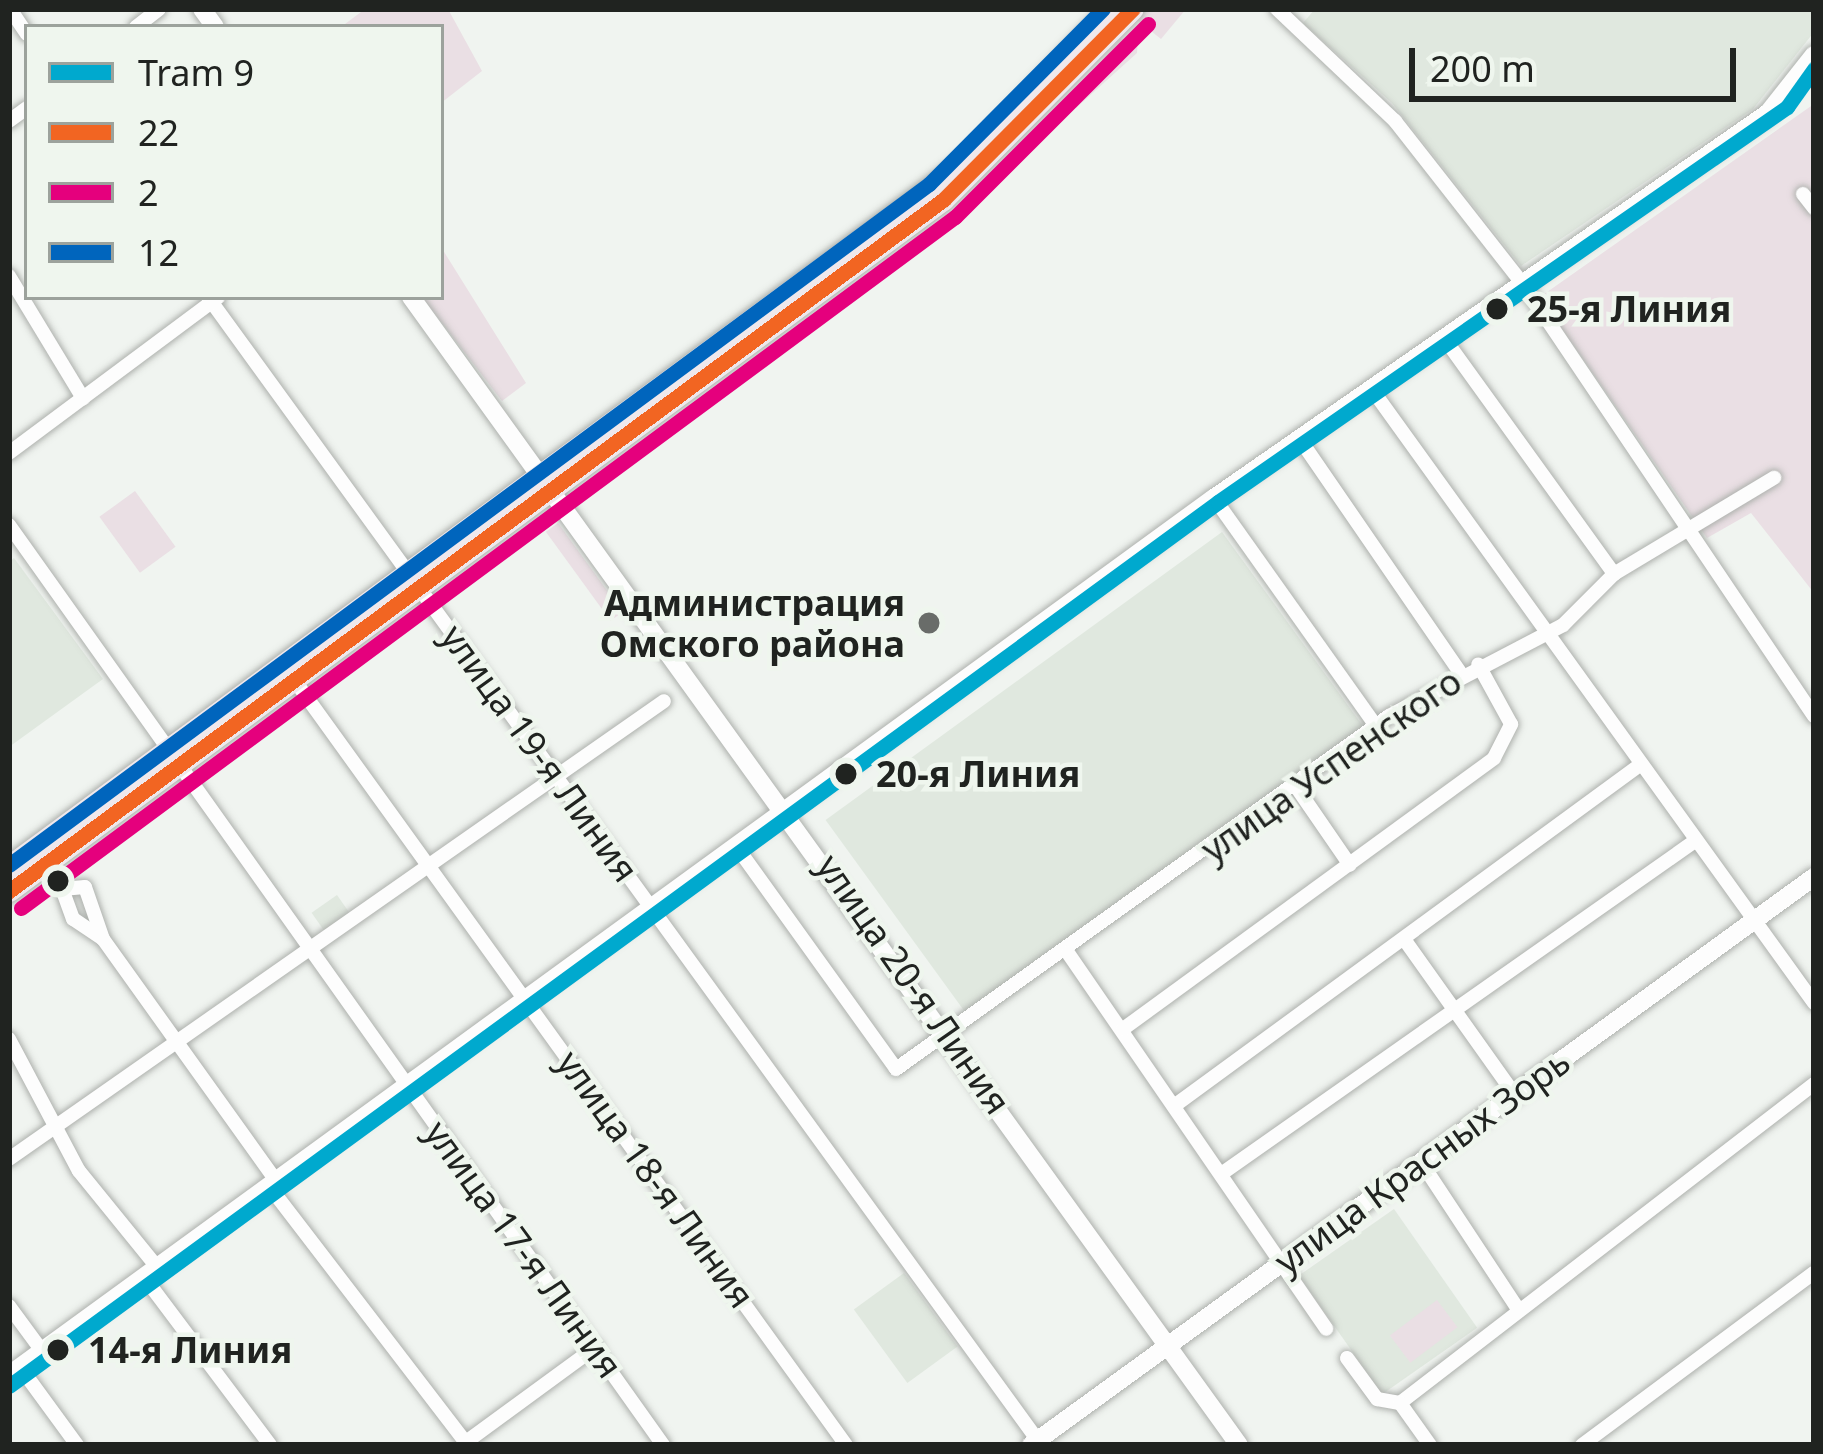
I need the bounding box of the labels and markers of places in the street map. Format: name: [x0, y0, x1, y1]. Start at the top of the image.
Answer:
place label: 25-я Линия: [1527, 287, 1731, 331]
marker: 25-я Линия: [1478, 290, 1516, 328]
place label: Администрация Омского района: [600, 580, 905, 665]
marker: Администрация Омского района: [916, 610, 942, 636]
place label: 20-я Линия: [876, 752, 1080, 796]
marker: 20-я Линия: [827, 755, 865, 793]
unlabelled marker: [47, 870, 69, 892]
place label: 14-я Линия: [88, 1328, 292, 1372]
marker: 14-я Линия: [39, 1331, 77, 1369]

